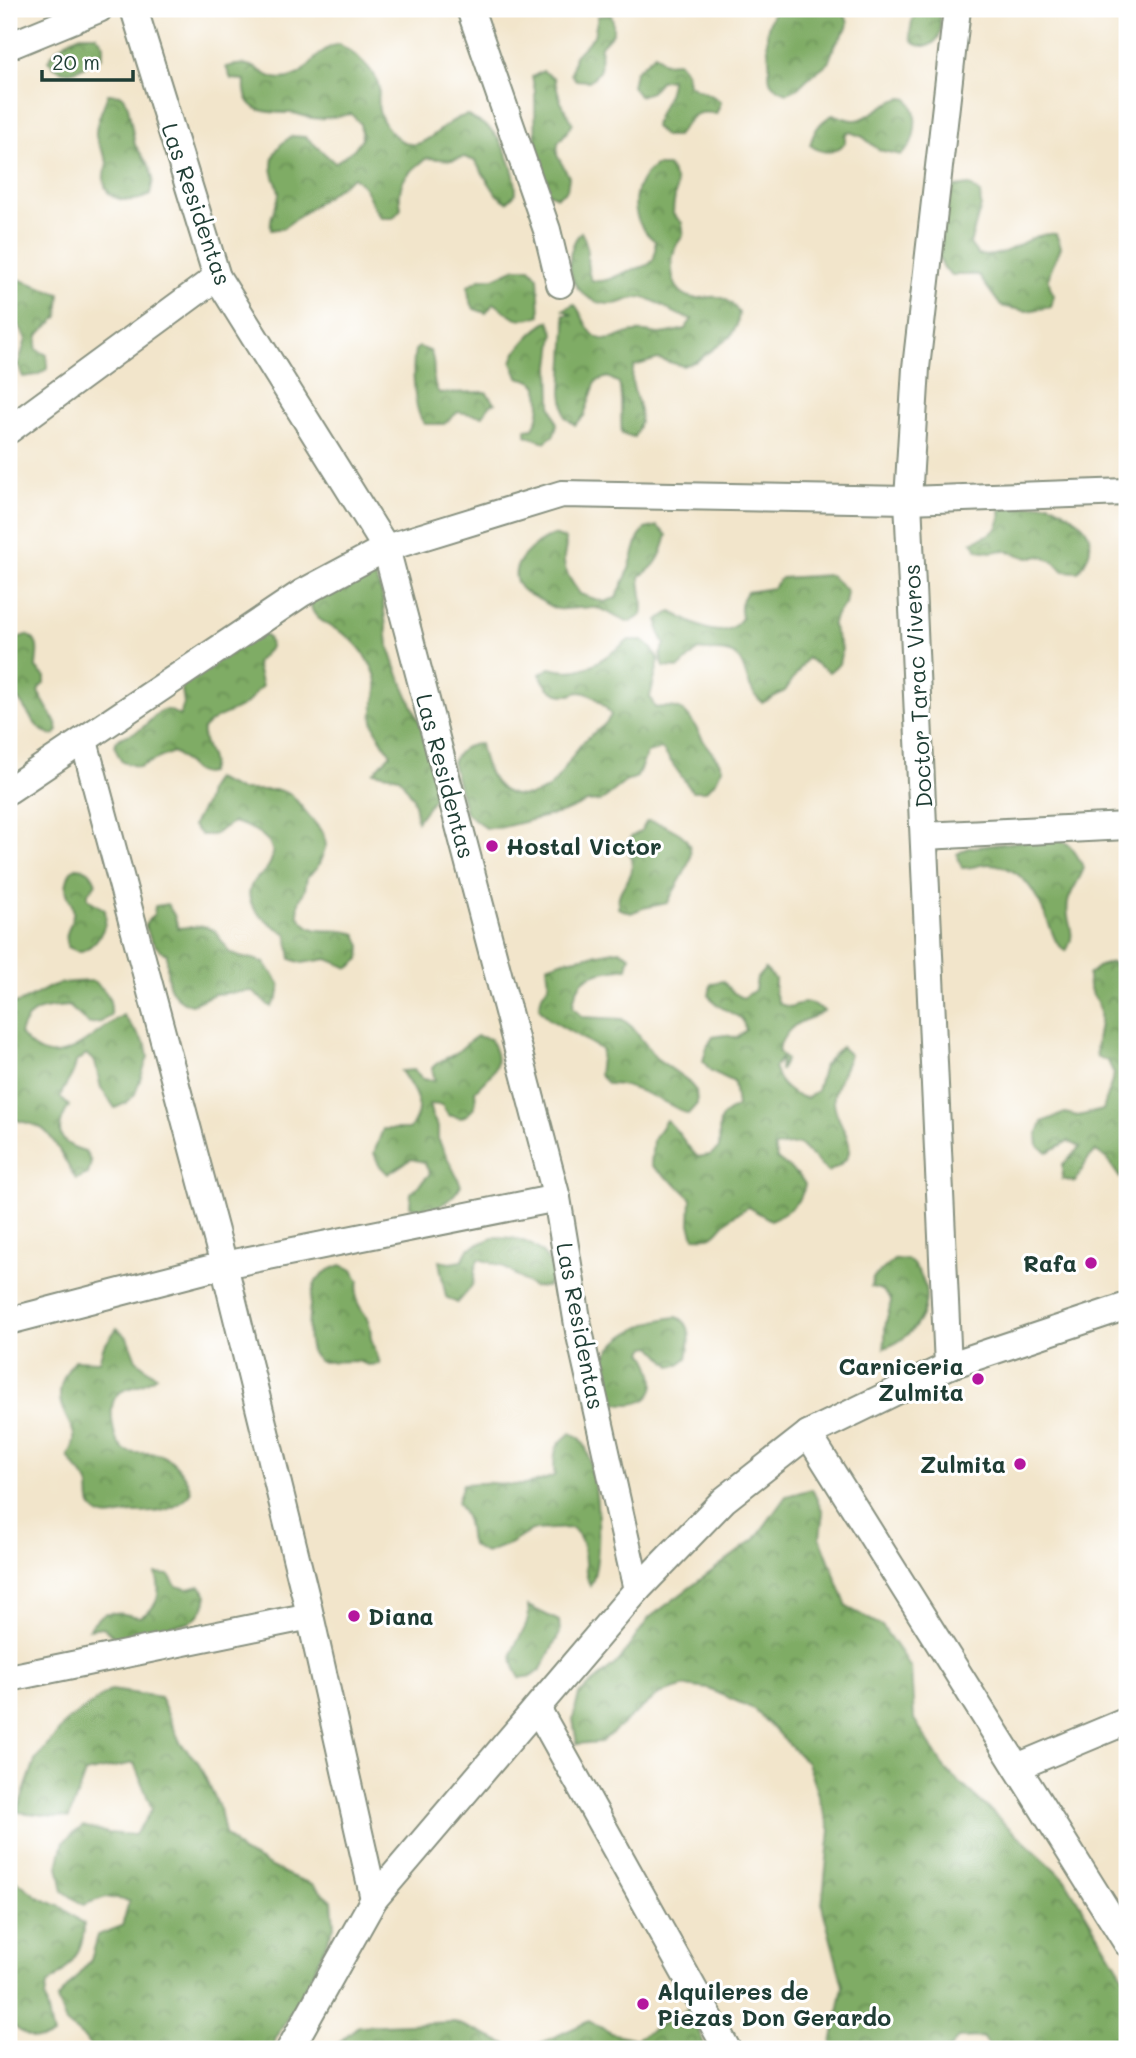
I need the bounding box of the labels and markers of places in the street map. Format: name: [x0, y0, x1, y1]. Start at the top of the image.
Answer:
place label: Hostal Victor: [506, 831, 662, 861]
marker: Hostal Victor: [484, 838, 500, 854]
place label: Rafa: [1023, 1248, 1077, 1278]
marker: Rafa: [1083, 1255, 1099, 1271]
place label: Carniceria Zulmita: [839, 1351, 964, 1407]
marker: Carniceria Zulmita: [970, 1371, 986, 1387]
place label: Zulmita: [920, 1449, 1006, 1479]
marker: Zulmita: [1012, 1456, 1028, 1472]
place label: Diana: [368, 1601, 434, 1631]
marker: Diana: [346, 1608, 362, 1624]
place label: Alquileres de Piezas Don Gerardo: [657, 1976, 891, 2032]
marker: Alquileres de Piezas Don Gerardo: [635, 1996, 651, 2012]

